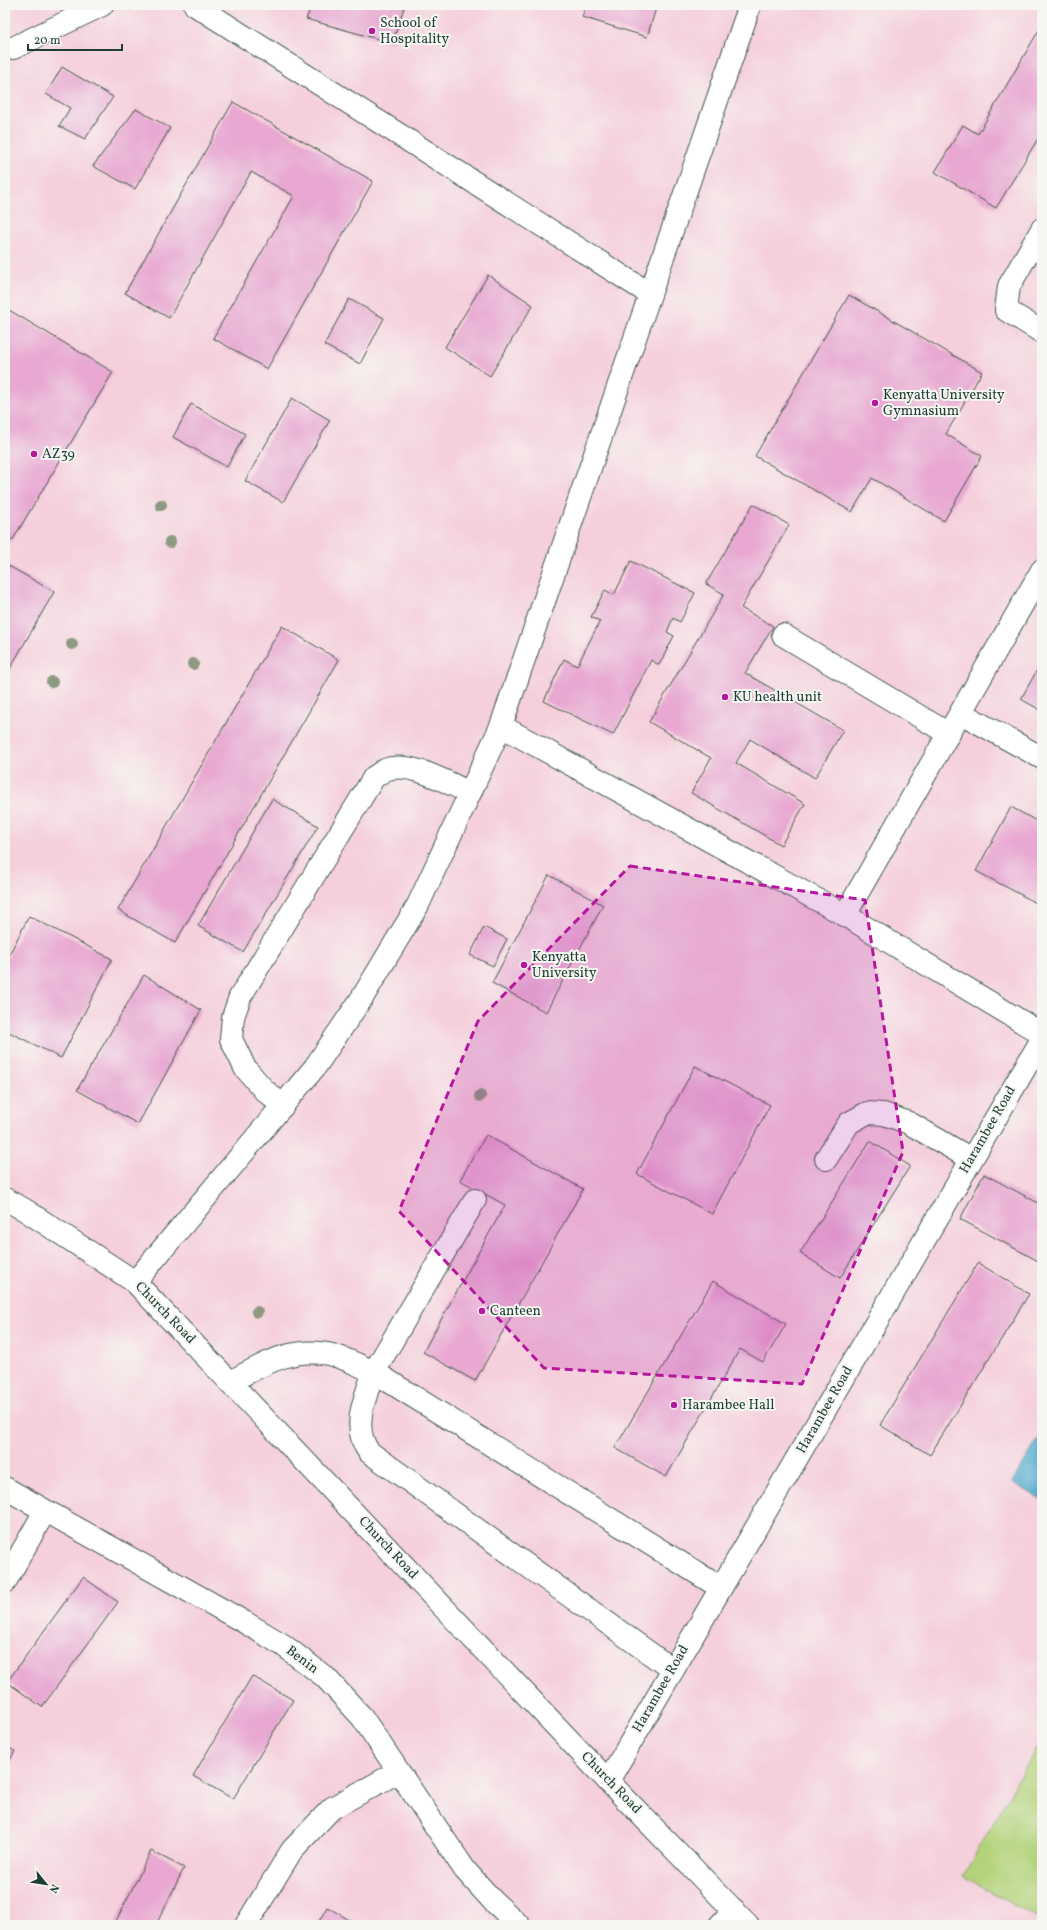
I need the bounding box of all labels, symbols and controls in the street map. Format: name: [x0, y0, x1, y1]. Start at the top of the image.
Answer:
place label: School of Hospitality: [380, 14, 449, 49]
scale bar: [28, 26, 122, 52]
marker: School of Hospitality: [367, 26, 377, 36]
text: 20 m: [34, 33, 61, 49]
place label: Kenyatta University Gymnasium: [883, 386, 1005, 421]
marker: Kenyatta University Gymnasium: [870, 398, 880, 408]
place label: AZ39: [42, 445, 75, 464]
marker: AZ39: [29, 449, 39, 459]
place label: KU health unit: [733, 688, 822, 707]
marker: KU health unit: [720, 692, 730, 702]
place label: Kenyatta University: [532, 948, 597, 983]
marker: Kenyatta University: [519, 960, 529, 970]
street label: Harambee Road: [955, 1083, 1021, 1177]
street label: Church Road: [130, 1278, 200, 1348]
place label: Canteen: [490, 1302, 541, 1321]
marker: Canteen: [477, 1306, 487, 1316]
street label: Harambee Road: [792, 1363, 858, 1457]
place label: Harambee Hall: [682, 1396, 774, 1415]
marker: Harambee Hall: [669, 1400, 679, 1410]
street label: Church Road: [354, 1512, 422, 1584]
street label: Benin: [282, 1641, 322, 1679]
street label: Harambee Road: [628, 1642, 694, 1736]
street label: Church Road: [576, 1748, 646, 1818]
north arrow: [26, 1864, 66, 1904]
text: N: [45, 1881, 62, 1895]

